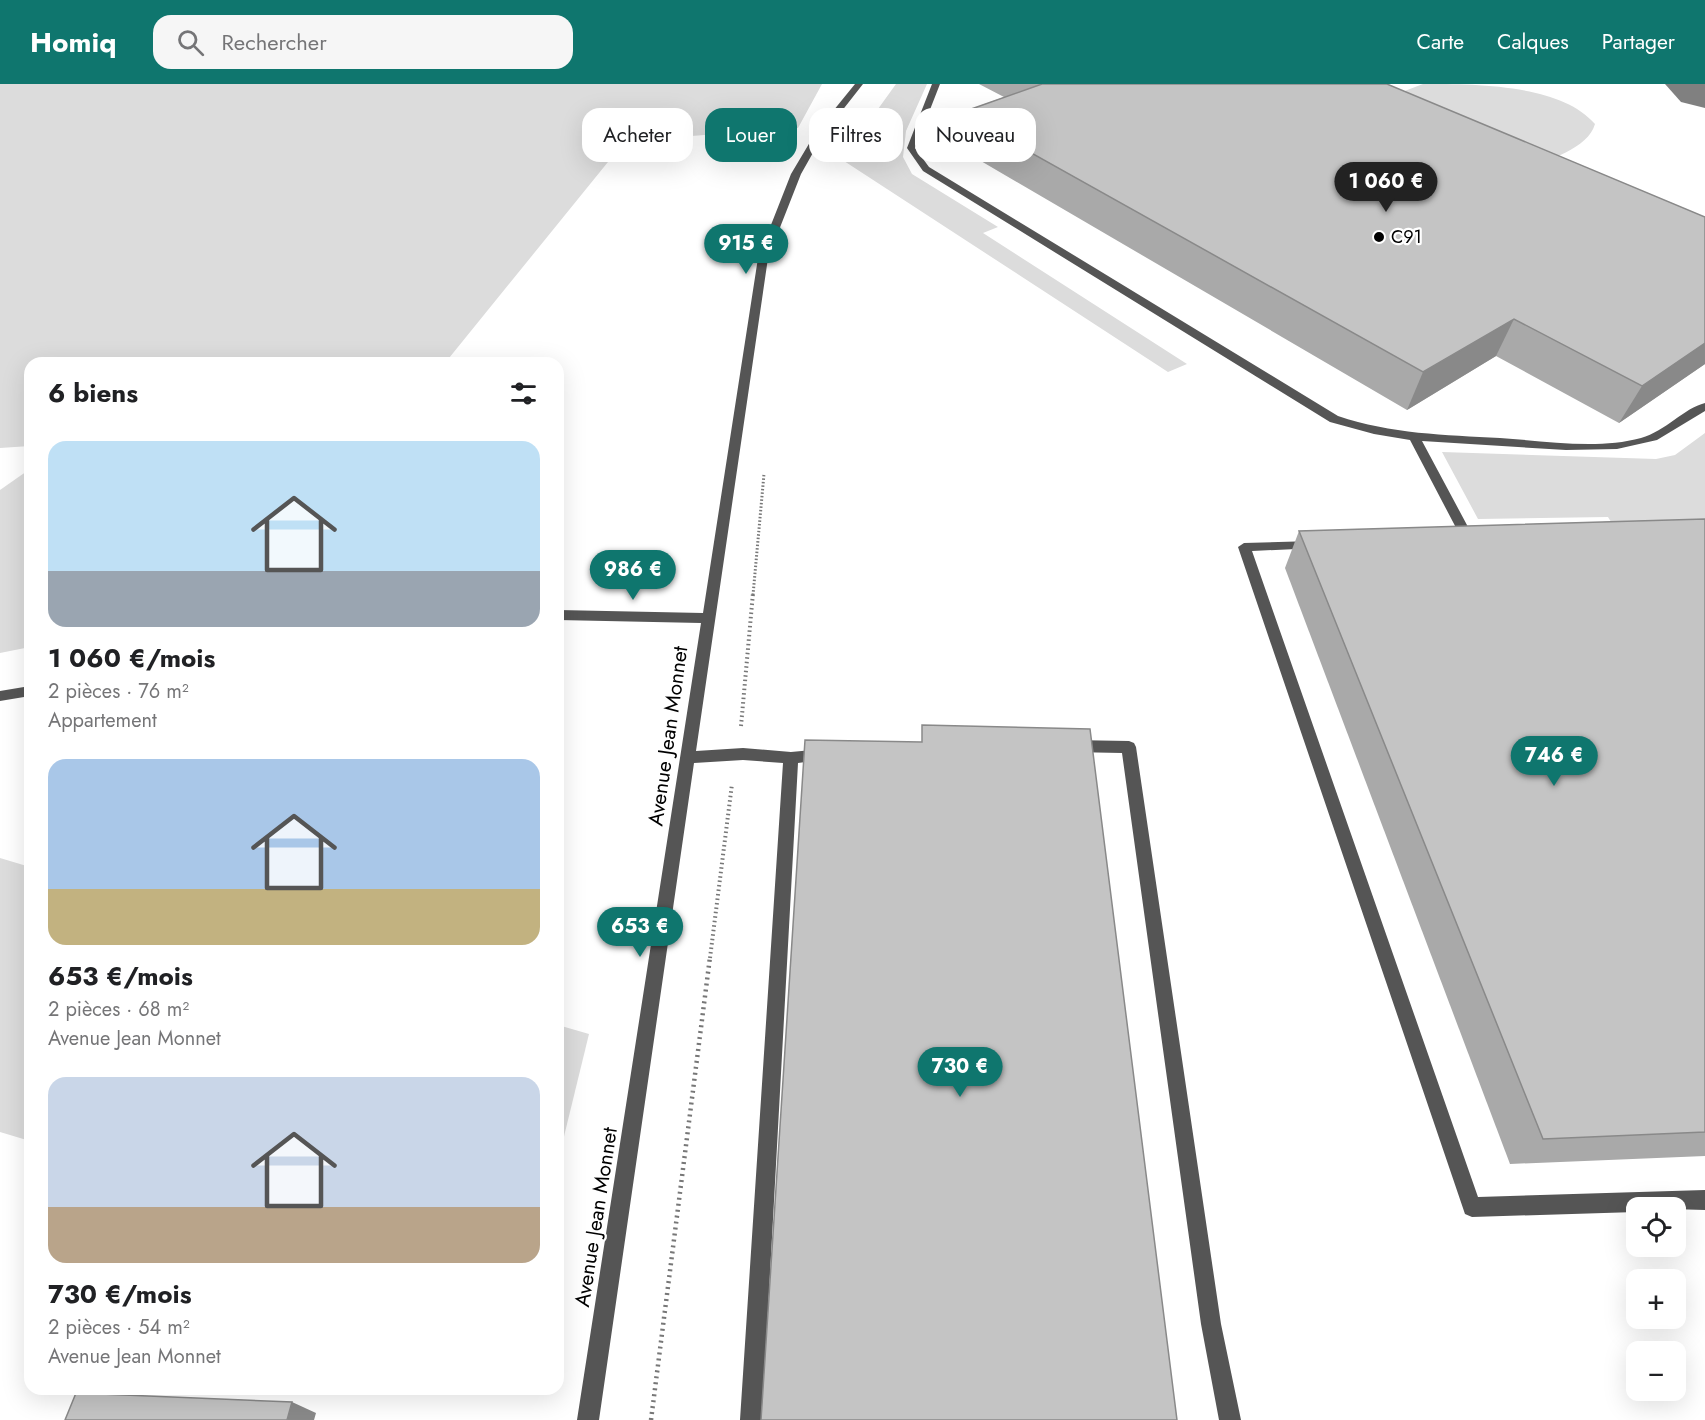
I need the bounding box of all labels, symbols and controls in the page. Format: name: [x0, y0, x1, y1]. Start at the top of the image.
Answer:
search box: [153, 15, 573, 69]
text: Homiq: [30, 22, 117, 63]
icon: search: [174, 26, 207, 59]
text: Rechercher: [222, 26, 327, 58]
text: Carte: [1417, 27, 1464, 57]
text: Calques: [1497, 27, 1569, 57]
text: Partager: [1602, 27, 1675, 57]
chip: Acheter: [582, 108, 693, 162]
chip: Louer: [705, 108, 797, 162]
chip: Filtres: [809, 108, 903, 162]
chip: Nouveau: [915, 108, 1036, 162]
pin: 1 060 €: [1331, 162, 1441, 213]
text: 1 060 €: [1348, 167, 1424, 196]
pin: 915 €: [704, 224, 788, 275]
place label: C91: [1391, 224, 1422, 250]
text: 915 €: [718, 229, 774, 258]
marker: C91: [1372, 230, 1386, 244]
text: 6 biens: [48, 374, 138, 412]
icon: filters: [507, 377, 540, 410]
icon: home: [240, 480, 348, 588]
pin: 986 €: [591, 550, 675, 601]
text: 986 €: [604, 555, 662, 584]
text: 1 060 €/mois: [48, 639, 215, 677]
street label: Avenue Jean Monnet: [641, 644, 695, 828]
text: 2 pièces · 76 m²: [48, 677, 189, 706]
text: Appartement: [48, 706, 157, 735]
pin: 746 €: [1512, 736, 1596, 787]
text: 746 €: [1525, 741, 1583, 770]
icon: home: [240, 798, 348, 906]
pin: 653 €: [598, 907, 682, 958]
text: 653 €: [611, 912, 669, 941]
text: 653 €/mois: [48, 957, 193, 995]
text: 2 pièces · 68 m²: [48, 995, 189, 1024]
text: Avenue Jean Monnet: [48, 1024, 221, 1053]
pin: 730 €: [918, 1047, 1002, 1098]
text: 730 €: [932, 1052, 988, 1081]
icon: home: [240, 1116, 348, 1224]
street label: Avenue Jean Monnet: [567, 1125, 625, 1309]
map controls: [1626, 1197, 1686, 1401]
button: locate: [1626, 1197, 1686, 1257]
button: +: [1626, 1269, 1686, 1329]
text: 730 €/mois: [48, 1275, 192, 1313]
text: 2 pièces · 54 m²: [48, 1313, 190, 1342]
button: −: [1626, 1341, 1686, 1401]
text: Avenue Jean Monnet: [48, 1342, 221, 1371]

